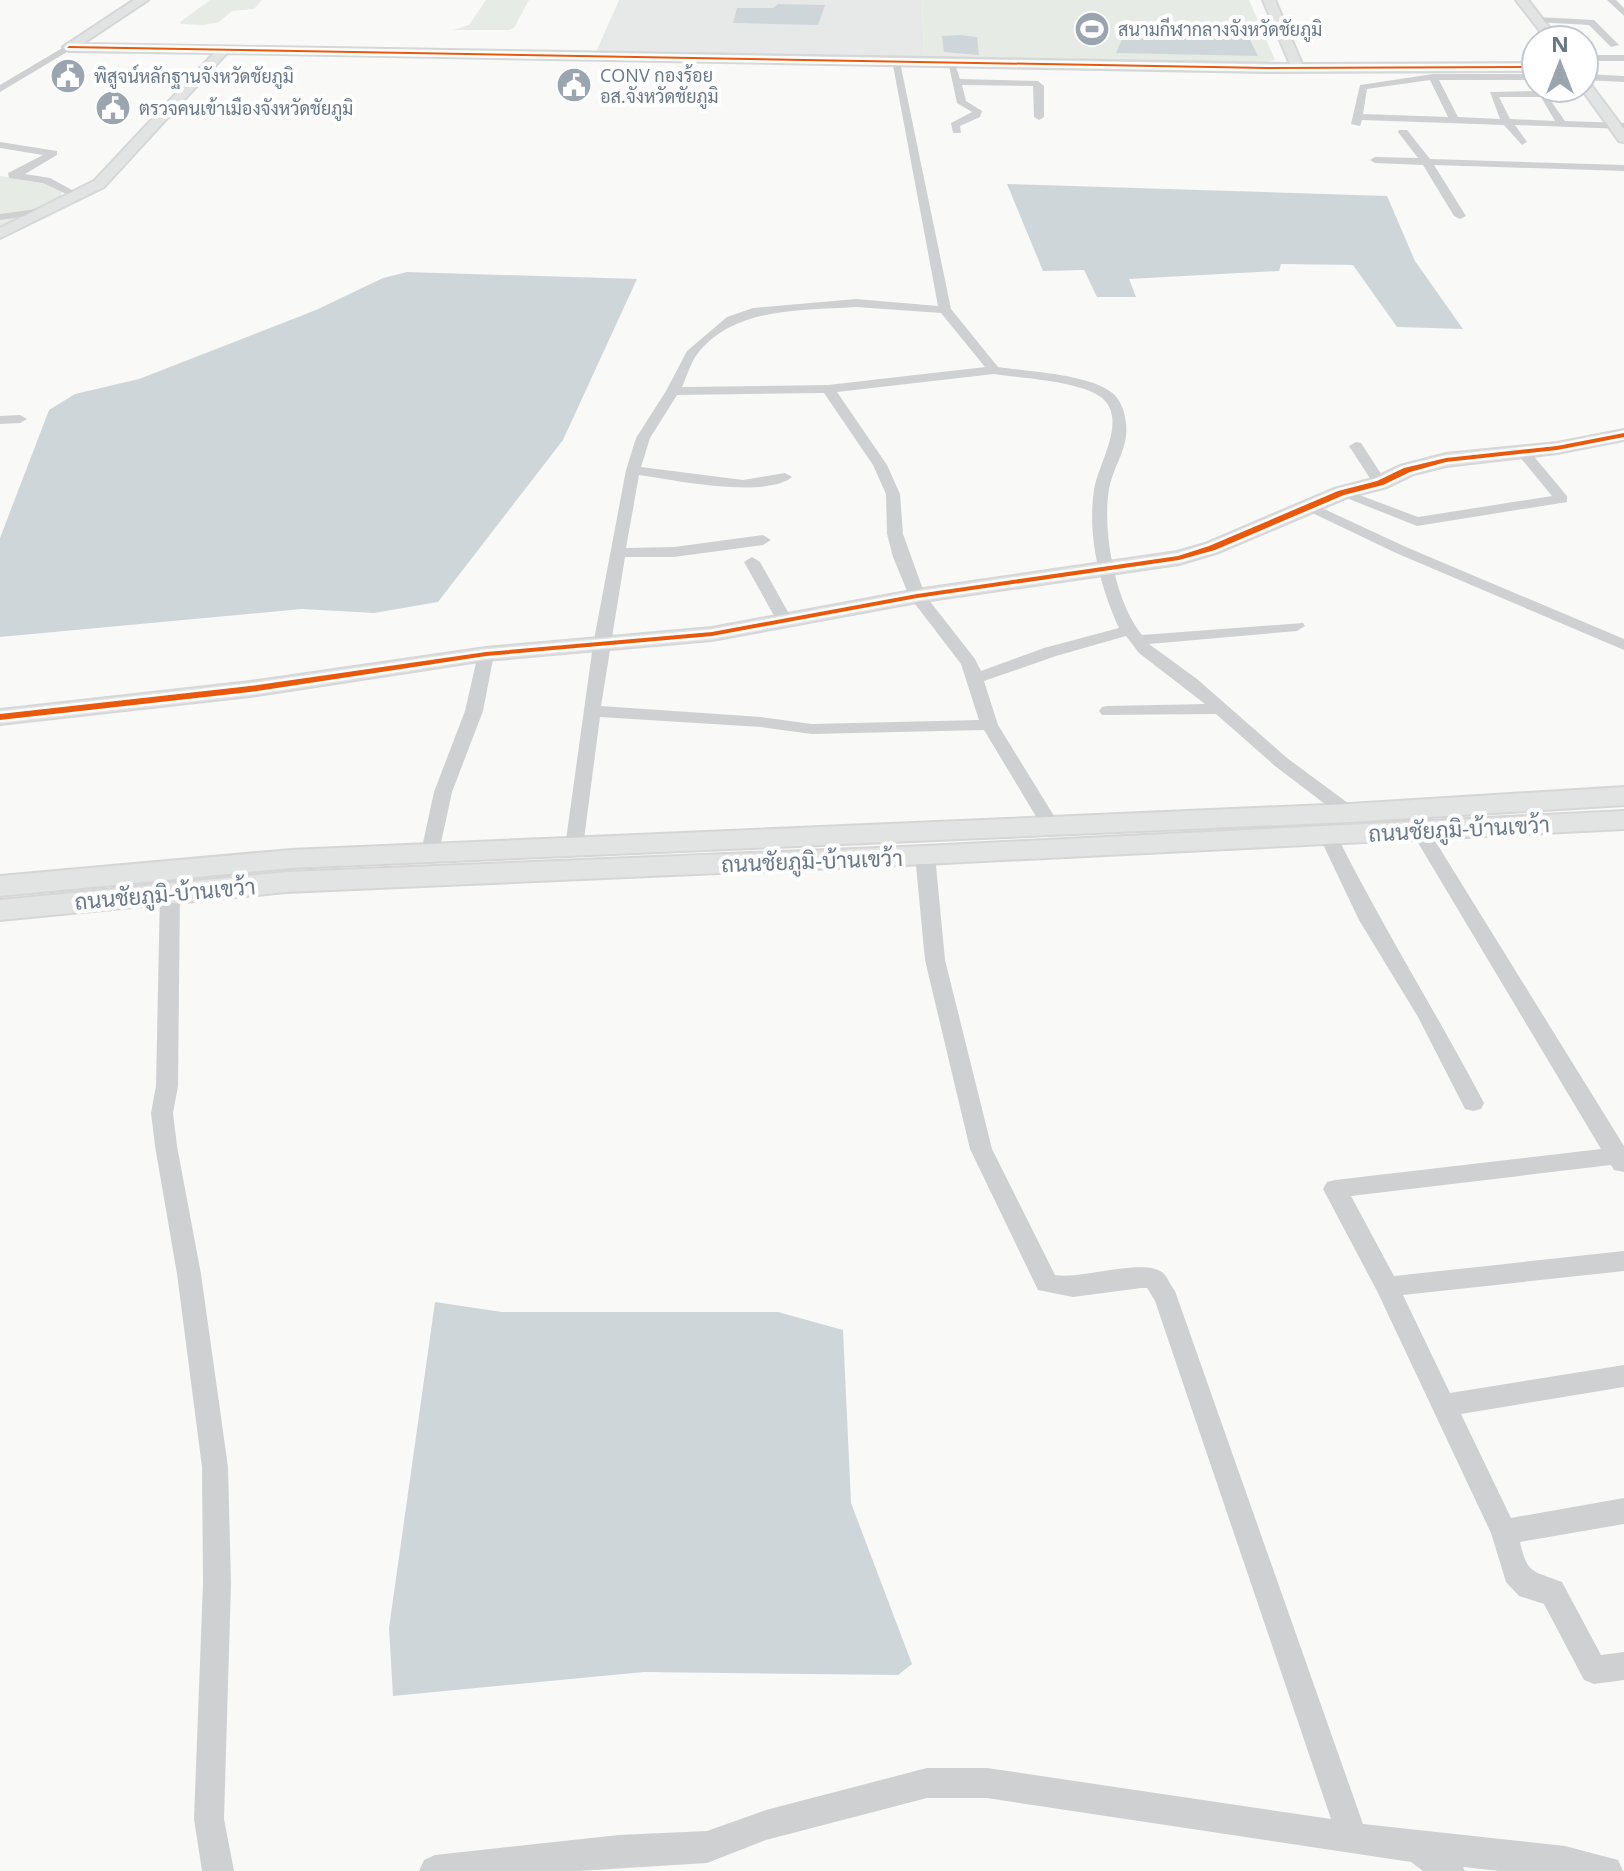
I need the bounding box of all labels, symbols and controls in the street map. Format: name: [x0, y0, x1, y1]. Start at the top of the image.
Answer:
sports icon: สนามกีฬากลางจังหวัดชัยภูมิ: [1073, 10, 1111, 48]
place label: สนามกีฬากลางจังหวัดชัยภูมิ: [1118, 17, 1322, 43]
north arrow: [1520, 24, 1600, 104]
text: N: [1551, 28, 1569, 58]
public building icon: พิสูจน์หลักฐานจังหวัดชัยภูมิ: [49, 57, 87, 95]
place label: CONV กองร้อย อส.จังหวัดชัยภูมิ: [600, 63, 719, 110]
place label: พิสูจน์หลักฐานจังหวัดชัยภูมิ: [94, 64, 294, 90]
public building icon: CONV กองร้อย อส.จังหวัดชัยภูมิ: [555, 66, 593, 104]
public building icon: ตรวจคนเข้าเมืองจังหวัดชัยภูมิ: [94, 89, 132, 127]
place label: ตรวจคนเข้าเมืองจังหวัดชัยภูมิ: [139, 96, 353, 122]
street label: ถนนชัยภูมิ-บ้านเขว้า: [1368, 808, 1551, 850]
street label: ถนนชัยภูมิ-บ้านเขว้า: [721, 842, 903, 880]
street label: ถนนชัยภูมิ-บ้านเขว้า: [73, 870, 257, 918]

